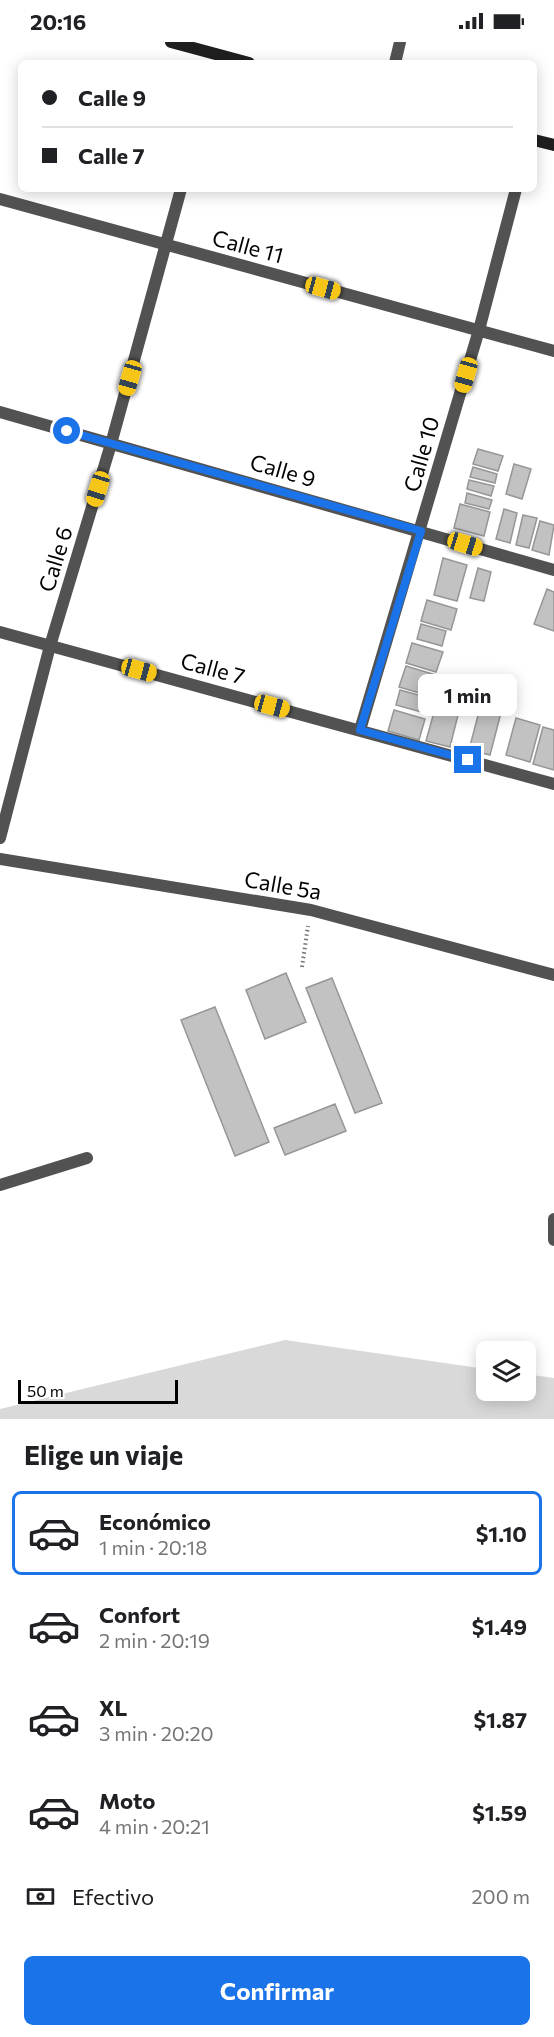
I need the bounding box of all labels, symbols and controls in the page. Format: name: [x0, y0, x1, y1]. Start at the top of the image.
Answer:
text: 20:16: [30, 8, 86, 35]
text: Calle 9: [78, 84, 146, 111]
text: Calle 7: [78, 142, 145, 169]
street label: Calle 11: [210, 224, 286, 268]
car: [303, 275, 343, 301]
car: [452, 355, 480, 395]
car: [116, 358, 144, 398]
street label: Calle 10: [397, 413, 445, 495]
route start: [53, 417, 80, 444]
street label: Calle 9: [247, 448, 319, 492]
car: [84, 469, 112, 509]
street label: Calle 6: [32, 523, 78, 595]
car: [445, 530, 485, 558]
street label: Calle 7: [178, 647, 248, 689]
car: [119, 657, 159, 683]
callout: 1 min: [418, 673, 518, 715]
text: 1 min: [444, 683, 491, 707]
car: [252, 693, 292, 719]
route end: [454, 746, 481, 773]
street label: Calle 5a: [242, 865, 324, 905]
map controls: [476, 1341, 536, 1401]
button: layers: [476, 1341, 536, 1401]
scale bar: [18, 1377, 178, 1404]
text: 50 m: [27, 1381, 64, 1400]
text: Elige un viaje: [24, 1438, 183, 1471]
icon: car: [27, 1506, 81, 1560]
text: Económico: [99, 1508, 211, 1535]
text: $1.10: [476, 1520, 527, 1547]
text: 1 min · 20:18: [99, 1535, 207, 1559]
icon: car: [27, 1599, 81, 1653]
text: Confort: [99, 1601, 180, 1628]
text: $1.49: [472, 1613, 527, 1640]
text: 2 min · 20:19: [99, 1628, 210, 1652]
icon: car: [27, 1692, 81, 1746]
text: XL: [99, 1694, 127, 1721]
text: $1.87: [473, 1706, 527, 1733]
text: 3 min · 20:20: [99, 1721, 214, 1745]
icon: car: [27, 1785, 81, 1839]
text: Moto: [99, 1787, 155, 1814]
text: $1.59: [472, 1799, 527, 1826]
text: 4 min · 20:21: [99, 1814, 210, 1838]
icon: cash: [24, 1880, 57, 1913]
text: Efectivo: [72, 1883, 154, 1910]
text: 200 m: [472, 1884, 530, 1908]
button: Confirmar: [24, 1956, 530, 2025]

